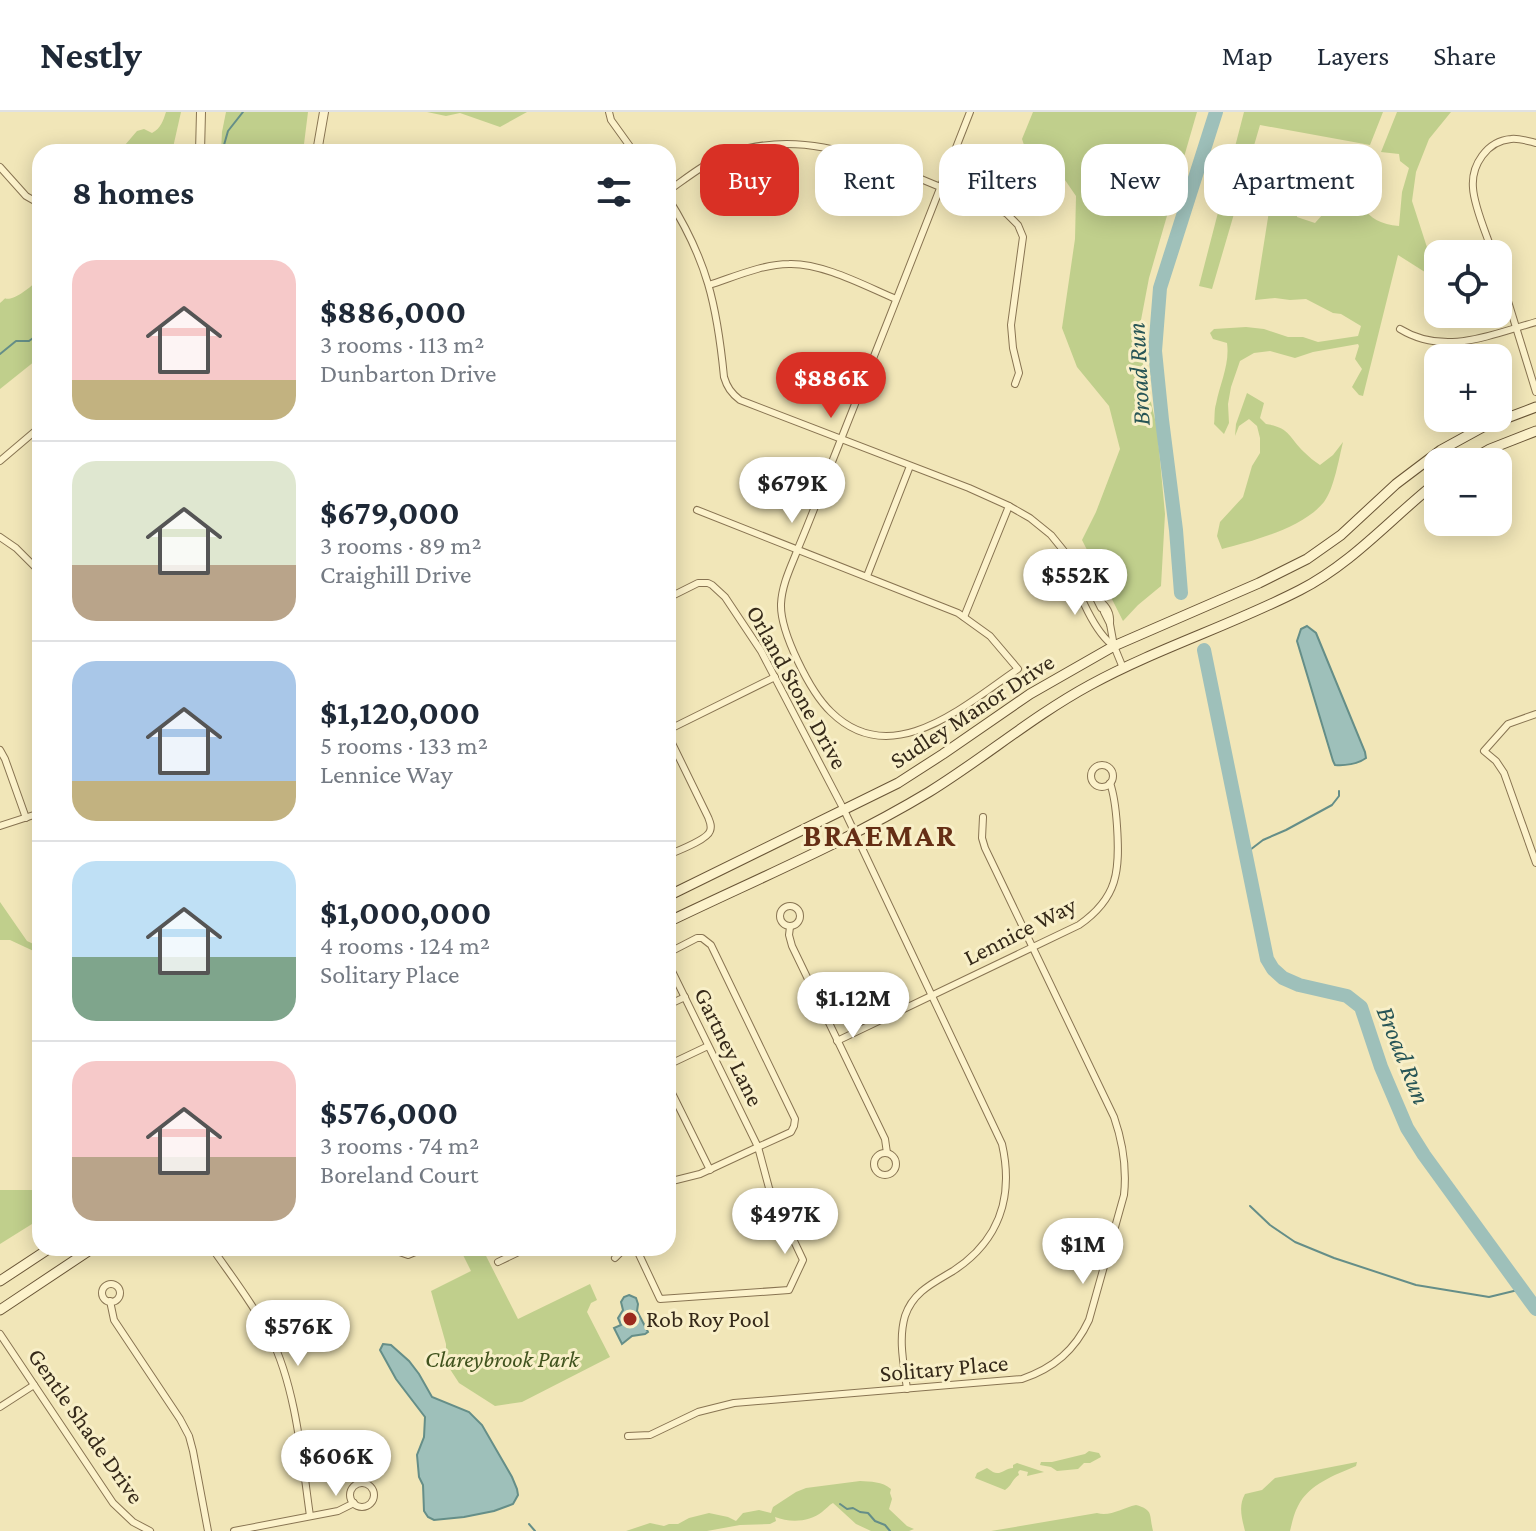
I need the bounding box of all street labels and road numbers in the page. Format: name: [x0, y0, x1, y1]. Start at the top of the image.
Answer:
street label: Orland Stone Drive: [741, 600, 854, 773]
street label: Sudley Manor Drive: [885, 648, 1059, 774]
street label: Lennice Way: [959, 890, 1081, 970]
street label: Gartney Lane: [689, 983, 770, 1110]
street label: Gentle Shade Drive: [23, 1343, 150, 1508]
street label: Solitary Place: [879, 1348, 1009, 1387]

